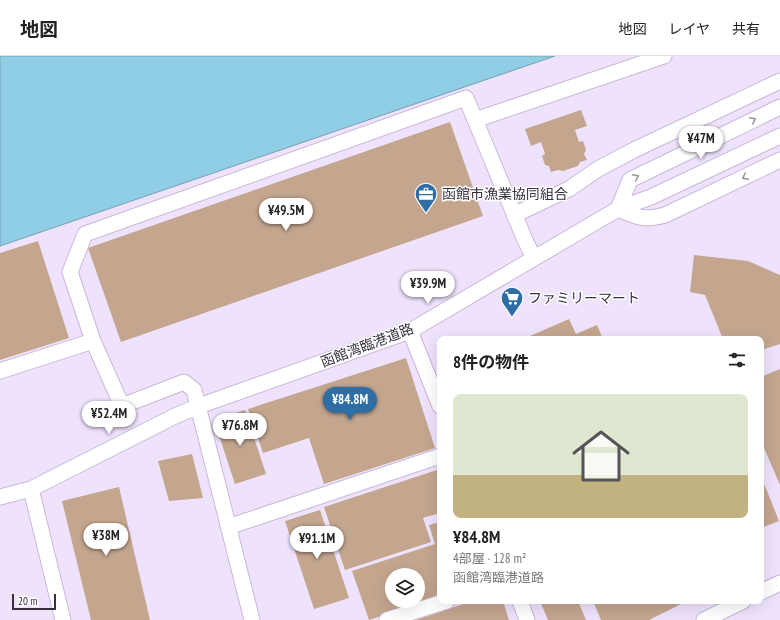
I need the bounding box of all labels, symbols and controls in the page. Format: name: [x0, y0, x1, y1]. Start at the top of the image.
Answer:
text: 地図: [20, 17, 58, 41]
text: 地図: [618, 20, 646, 38]
text: レイヤ: [668, 20, 710, 38]
text: 共有: [732, 20, 760, 38]
one-way arrow: [749, 117, 757, 125]
pin: ¥47M: [677, 126, 725, 160]
text: ¥47M: [687, 130, 715, 147]
one-way arrow: [742, 172, 749, 180]
one-way arrow: [632, 174, 640, 182]
office icon: 函館市漁業協同組合: [413, 181, 439, 214]
place label: 函館市漁業協同組合: [442, 185, 568, 203]
pin: ¥49.5M: [253, 198, 319, 232]
text: ¥49.5M: [268, 202, 304, 219]
pin: ¥39.9M: [395, 271, 461, 305]
text: ¥39.9M: [410, 275, 446, 292]
supermarket icon: ファミリーマート: [499, 285, 525, 318]
place label: ファミリーマート: [528, 289, 640, 307]
street label: 函館湾臨港道路: [318, 319, 416, 371]
icon: filters: [726, 349, 748, 371]
text: 8件の物件: [453, 351, 529, 373]
pin: ¥84.8M: [317, 387, 383, 421]
text: ¥84.8M: [332, 391, 368, 408]
pin: ¥52.4M: [76, 401, 142, 435]
text: ¥52.4M: [91, 405, 127, 422]
pin: ¥76.8M: [207, 413, 273, 447]
text: ¥76.8M: [222, 417, 258, 434]
icon: home: [565, 420, 637, 492]
pin: ¥38M: [82, 523, 130, 557]
pin: ¥91.1M: [284, 526, 350, 560]
text: ¥84.8M: [453, 526, 500, 548]
text: ¥38M: [92, 527, 120, 544]
text: ¥91.1M: [299, 530, 335, 547]
text: 4部屋 · 128 m²: [453, 550, 526, 567]
map controls: [385, 568, 425, 608]
button: layers: [385, 568, 425, 608]
text: 函館湾臨港道路: [453, 569, 544, 586]
scale bar: [12, 592, 56, 611]
text: 20 m: [18, 594, 37, 608]

